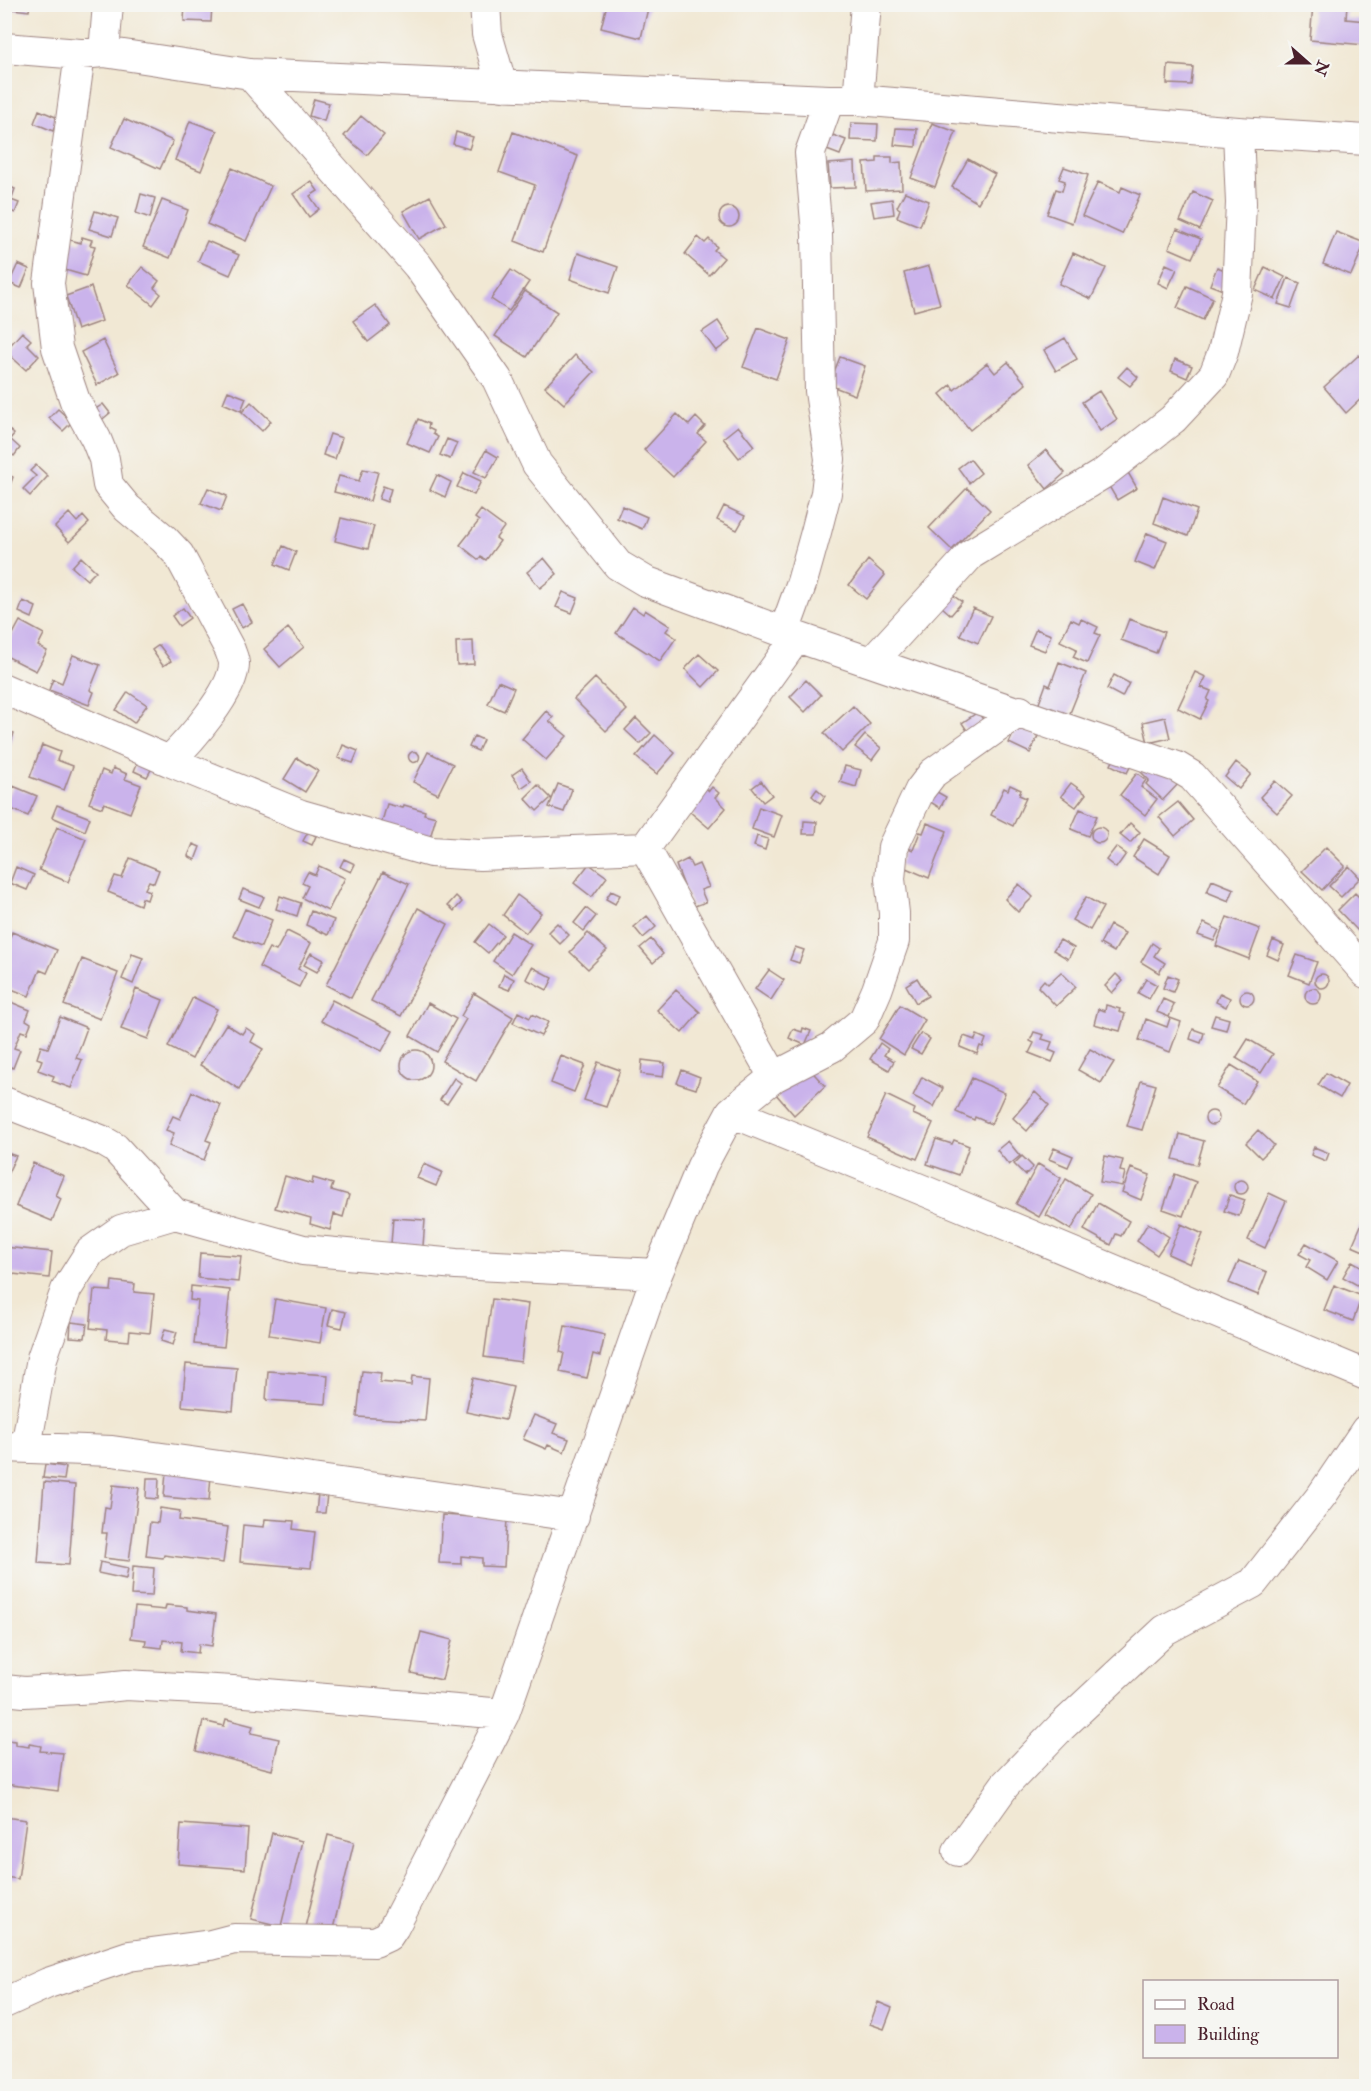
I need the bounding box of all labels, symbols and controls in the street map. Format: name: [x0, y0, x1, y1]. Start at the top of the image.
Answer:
north arrow: [1278, 33, 1338, 93]
text: N: [1309, 57, 1333, 79]
legend: [1143, 1980, 1338, 2058]
text: Road: [1197, 1993, 1235, 2016]
text: Building: [1197, 2023, 1260, 2046]

